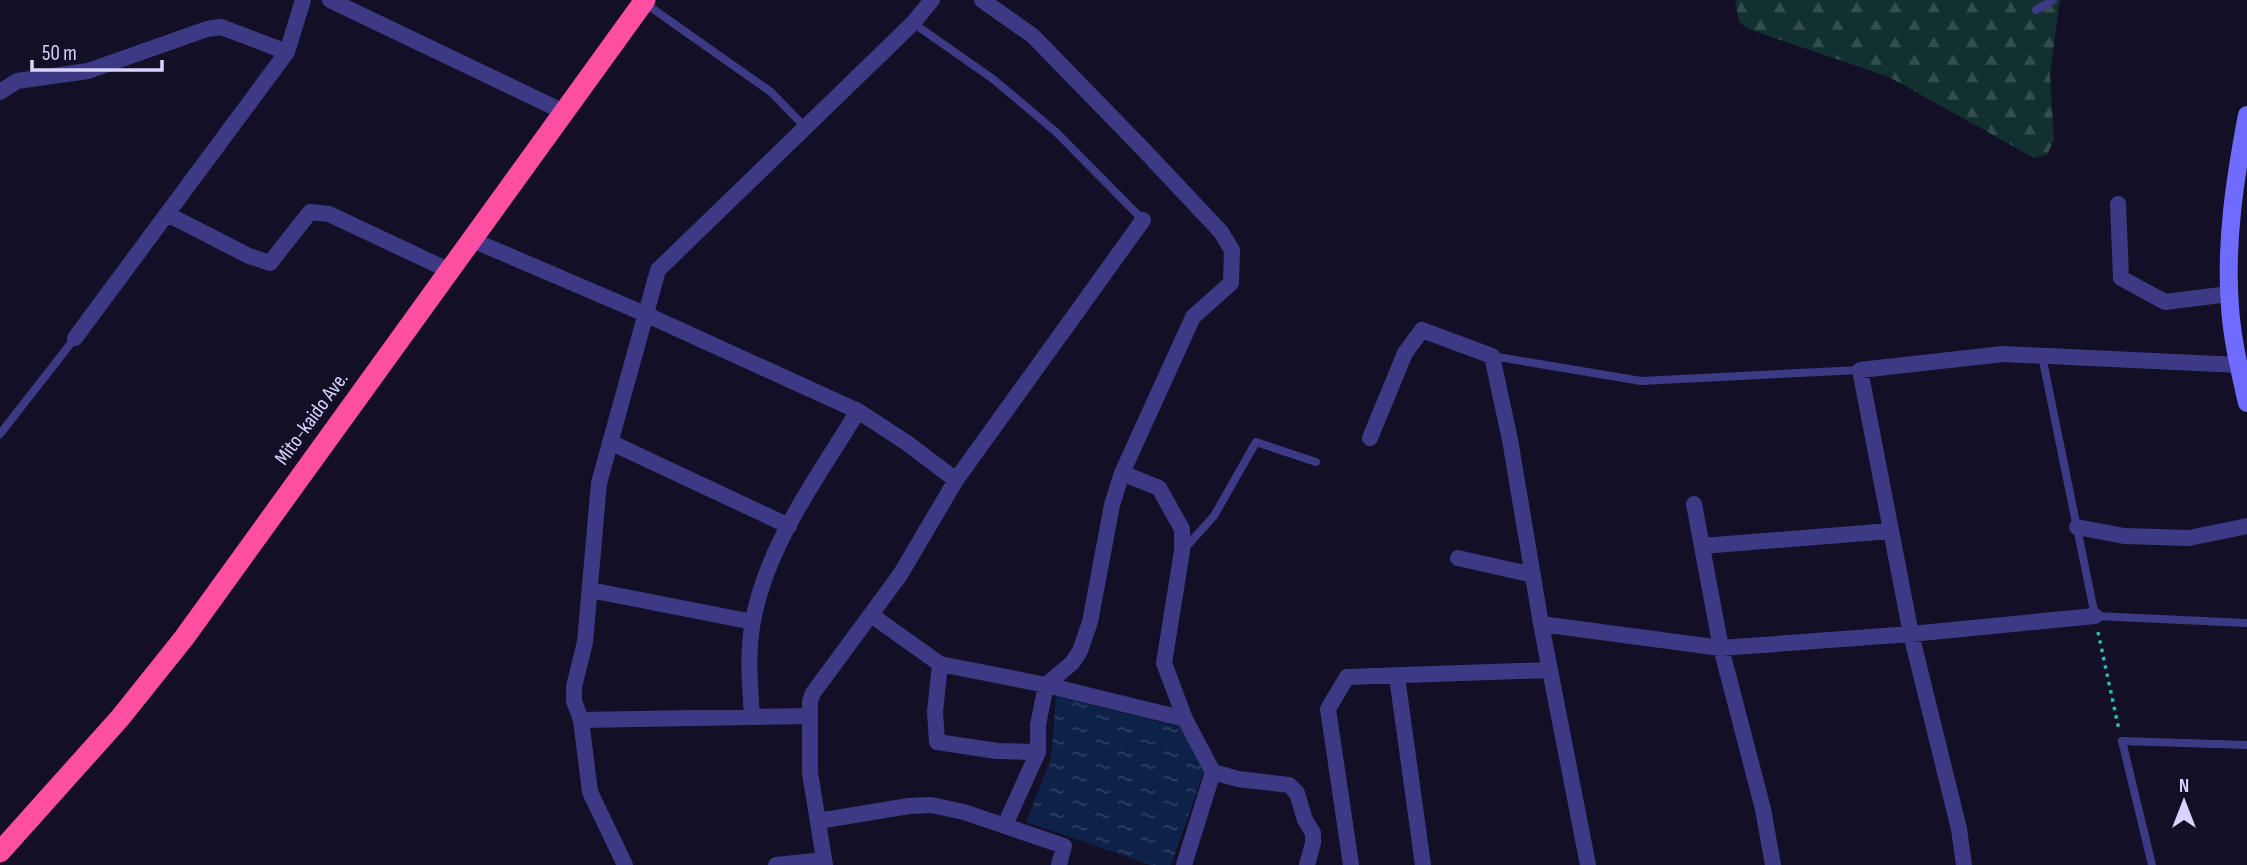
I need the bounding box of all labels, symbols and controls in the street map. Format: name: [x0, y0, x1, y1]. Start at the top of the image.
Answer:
scale bar: [32, 28, 161, 72]
text: 50 m: [42, 41, 77, 66]
street label: Mito-kaido Ave.: [269, 367, 354, 470]
north arrow: [2149, 767, 2219, 837]
text: N: [2179, 775, 2189, 798]

